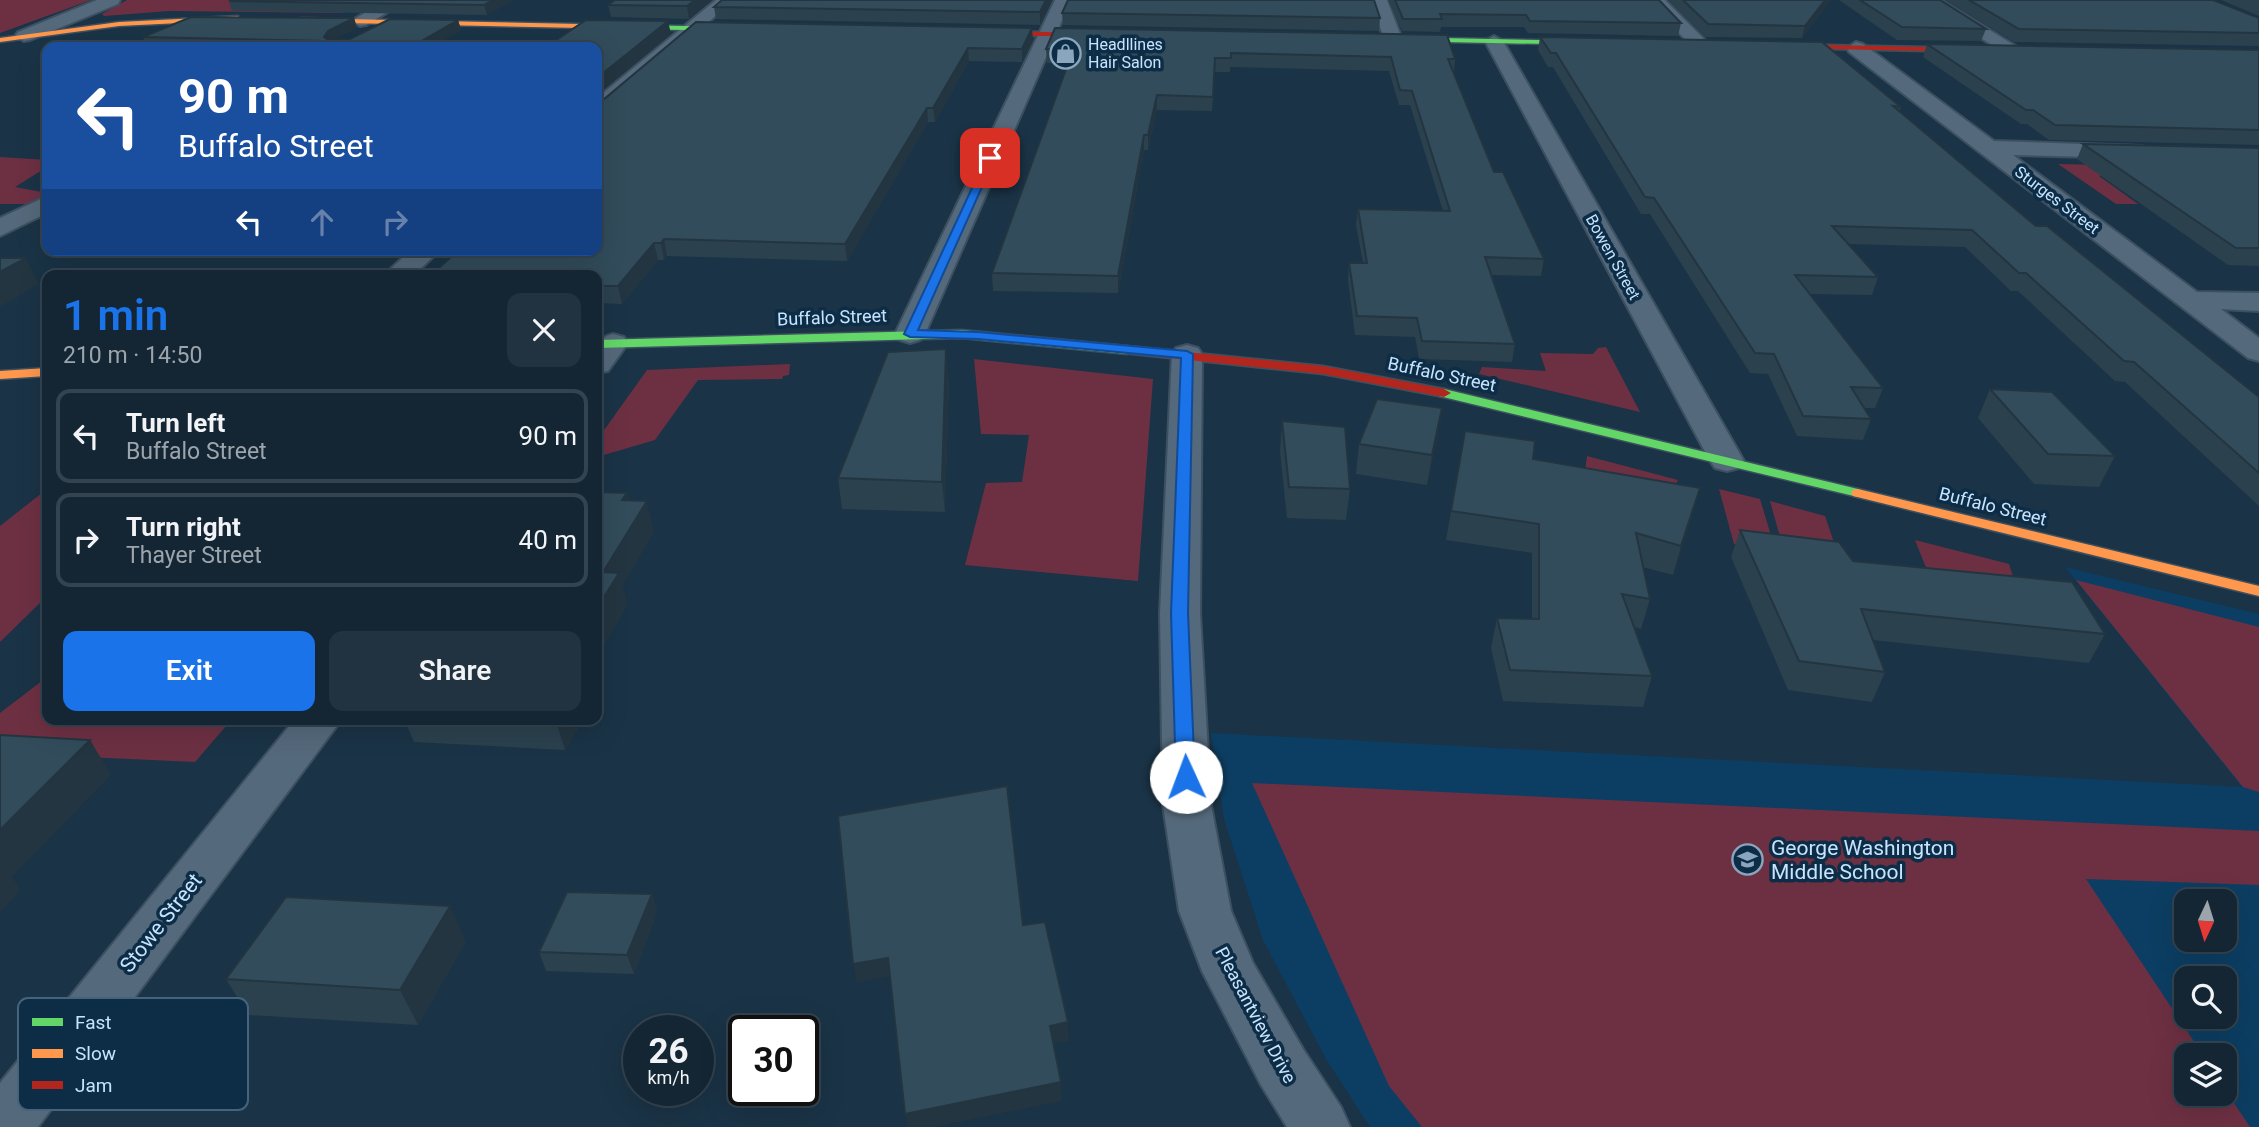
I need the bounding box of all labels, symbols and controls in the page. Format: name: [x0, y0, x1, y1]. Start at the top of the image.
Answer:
place label: Headllines Hair Salon: [1088, 35, 1163, 72]
shop icon: Headllines Hair Salon: [1048, 36, 1082, 70]
text: 90 m: [178, 68, 289, 125]
icon: left: [63, 70, 154, 161]
text: Buffalo Street: [178, 127, 374, 165]
pin: [960, 128, 1020, 188]
icon: arrive: [971, 139, 1009, 177]
street label: Sturges Street: [2011, 162, 2103, 238]
icon: left: [230, 203, 268, 241]
icon: ahead: [303, 203, 341, 241]
icon: right: [376, 203, 414, 241]
street label: Bowen Street: [1582, 211, 1644, 303]
text: 1 min: [63, 291, 168, 340]
button: close: [507, 293, 581, 367]
street label: Buffalo Street: [777, 305, 887, 329]
text: 210 m · 14:50: [63, 342, 202, 369]
street label: Buffalo Street: [1386, 352, 1498, 396]
text: Turn left: [126, 408, 225, 438]
icon: left: [67, 417, 105, 455]
text: 90 m: [519, 421, 577, 451]
text: Buffalo Street: [126, 438, 267, 465]
street label: Buffalo Street: [1937, 483, 2049, 530]
text: Turn right: [126, 512, 241, 542]
icon: right: [67, 521, 105, 559]
text: 40 m: [519, 525, 577, 555]
text: Thayer Street: [126, 542, 262, 569]
button: Exit: [63, 631, 315, 711]
button: Share: [329, 631, 581, 711]
position arrow: [1149, 740, 1223, 814]
place label: George Washington Middle School: [1771, 836, 1954, 884]
school or university icon: George Washington Middle School: [1731, 843, 1765, 877]
street label: Stowe Street: [115, 869, 207, 977]
north arrow: [2174, 889, 2236, 952]
map controls: [2174, 889, 2237, 1106]
street label: Pleasantview Drive: [1211, 943, 1301, 1087]
button: search: [2174, 966, 2237, 1029]
legend: [18, 998, 248, 1110]
text: Fast: [75, 1011, 112, 1034]
speed limit sign: 30: [728, 1015, 819, 1106]
text: 26: [648, 1031, 689, 1072]
text: Slow: [75, 1042, 116, 1065]
button: layers: [2174, 1043, 2237, 1106]
text: km/h: [647, 1067, 690, 1088]
text: Jam: [75, 1074, 112, 1097]

